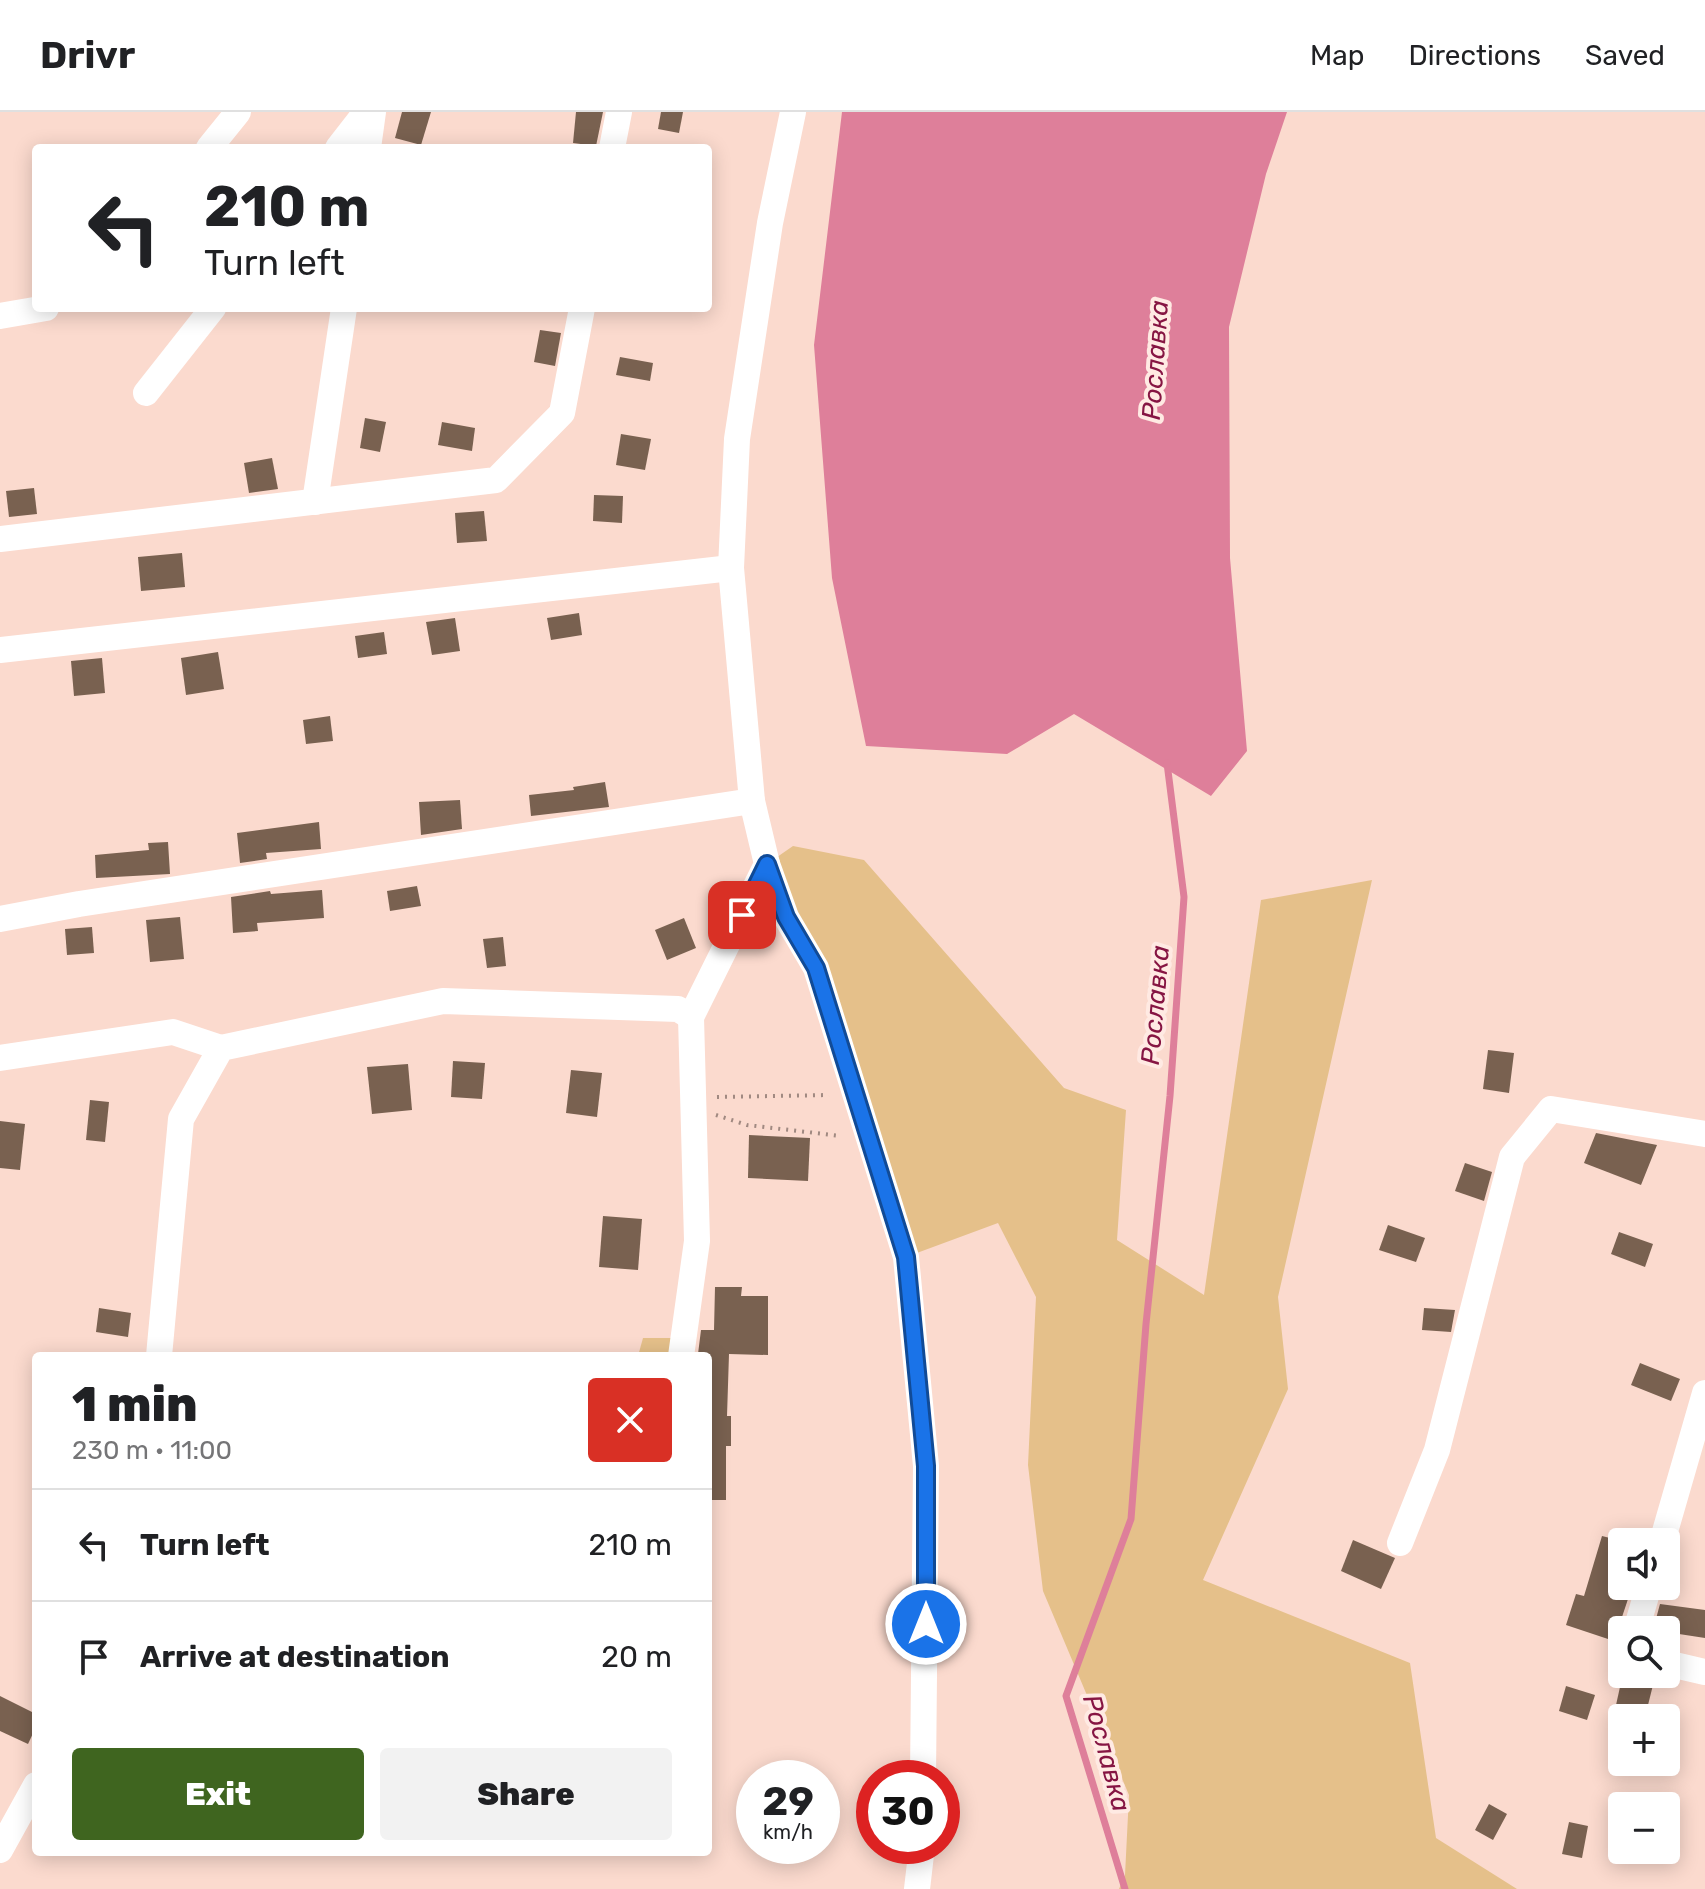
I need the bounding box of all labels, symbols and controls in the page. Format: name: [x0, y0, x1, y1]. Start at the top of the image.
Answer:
text: Drivr: [40, 32, 135, 78]
text: Map: [1310, 39, 1364, 72]
text: Directions: [1408, 39, 1541, 72]
text: Saved: [1585, 39, 1665, 72]
text: 210 m: [204, 174, 370, 240]
icon: left: [72, 176, 176, 280]
text: Turn left: [204, 241, 345, 284]
water label: Рославка: [1136, 299, 1175, 421]
pin: [708, 881, 776, 949]
icon: arrive: [720, 893, 764, 937]
water label: Рославка: [1135, 944, 1176, 1066]
text: 1 min: [72, 1376, 198, 1433]
button: close: [588, 1378, 672, 1462]
text: 230 m · 11:00: [72, 1435, 232, 1466]
icon: left: [72, 1523, 116, 1567]
text: Turn left: [140, 1527, 270, 1563]
text: 210 m: [588, 1527, 672, 1563]
map controls: [1608, 1528, 1680, 1864]
button: sound: [1608, 1528, 1680, 1600]
position arrow: [884, 1582, 968, 1666]
button: search: [1608, 1616, 1680, 1688]
icon: arrive: [72, 1635, 116, 1679]
text: Arrive at destination: [140, 1639, 450, 1675]
text: 20 m: [601, 1639, 672, 1675]
water label: Рославка: [1076, 1691, 1137, 1815]
button: +: [1608, 1704, 1680, 1776]
button: Exit: [72, 1748, 364, 1840]
button: Share: [380, 1748, 672, 1840]
speed limit sign: 30: [856, 1760, 960, 1864]
text: 29: [762, 1778, 814, 1825]
button: −: [1608, 1792, 1680, 1864]
text: km/h: [763, 1820, 813, 1844]

